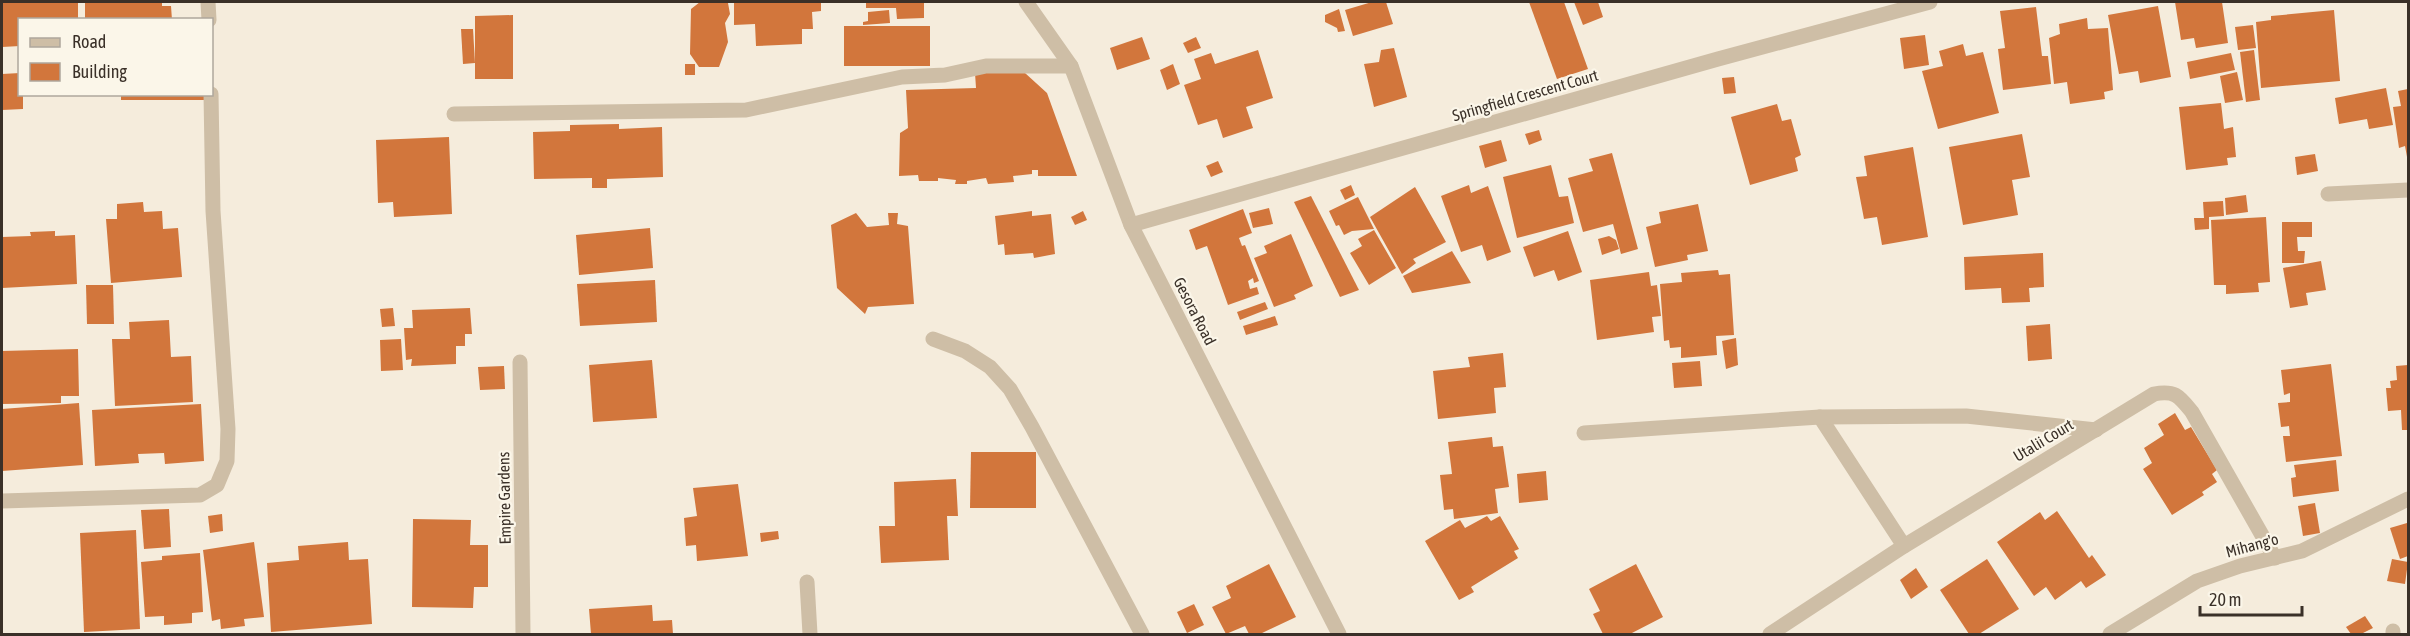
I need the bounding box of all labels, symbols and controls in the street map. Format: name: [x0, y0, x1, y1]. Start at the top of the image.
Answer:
legend: [18, 18, 213, 96]
text: Road: [72, 31, 106, 52]
text: Building: [72, 61, 127, 82]
street label: Springfield Crescent Court: [1450, 65, 1601, 125]
street label: Gesora Road: [1170, 274, 1220, 348]
street label: Utalii Court: [2010, 415, 2077, 465]
street label: Empire Gardens: [494, 451, 515, 544]
street label: Mihang'o: [2224, 529, 2281, 562]
scale bar: [2200, 579, 2302, 617]
text: 20 m: [2209, 589, 2241, 610]

